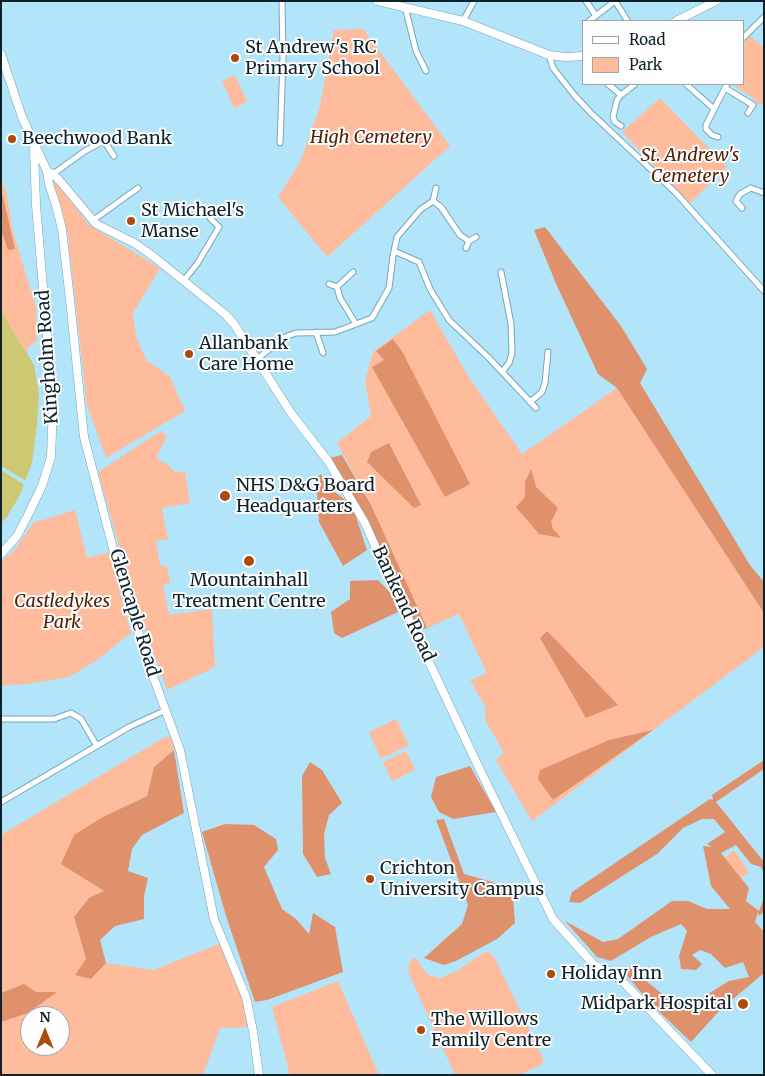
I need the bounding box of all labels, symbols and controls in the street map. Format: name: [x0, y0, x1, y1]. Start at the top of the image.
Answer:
legend: [582, 20, 745, 85]
text: Road: [629, 30, 665, 49]
place label: St Andrew's RC Primary School: [245, 37, 380, 80]
marker: St Andrew's RC Primary School: [229, 52, 241, 64]
text: Park: [629, 55, 662, 74]
park label: High Cemetery: [310, 127, 432, 149]
place label: Beechwood Bank: [22, 128, 172, 150]
marker: Beechwood Bank: [6, 133, 18, 145]
park label: St. Andrew's Cemetery: [641, 145, 739, 188]
place label: St Michael's Manse: [141, 200, 244, 242]
marker: St Michael's Manse: [125, 215, 137, 227]
street label: Kingholm Road: [33, 289, 63, 425]
place label: Allanbank Care Home: [199, 333, 294, 376]
marker: Allanbank Care Home: [183, 348, 195, 360]
place label: NHS D&G Board Headquarters: [236, 475, 375, 518]
marker: NHS D&G Board Headquarters: [218, 489, 232, 503]
street label: Bankend Road: [367, 543, 439, 665]
street label: Glencaple Road: [104, 547, 164, 679]
marker: Mountainhall Treatment Centre: [242, 554, 256, 568]
place label: Mountainhall Treatment Centre: [172, 570, 326, 612]
park label: Castledykes Park: [14, 591, 110, 634]
place label: Crichton University Campus: [380, 858, 544, 901]
marker: Crichton University Campus: [364, 873, 376, 885]
place label: Holiday Inn: [561, 963, 662, 985]
marker: Holiday Inn: [545, 968, 557, 980]
place label: Midpark Hospital: [581, 993, 732, 1015]
marker: Midpark Hospital: [736, 997, 750, 1011]
north arrow: [20, 1006, 70, 1056]
text: N: [39, 1008, 51, 1026]
place label: The Willows Family Centre: [431, 1009, 551, 1052]
marker: The Willows Family Centre: [415, 1024, 427, 1036]

